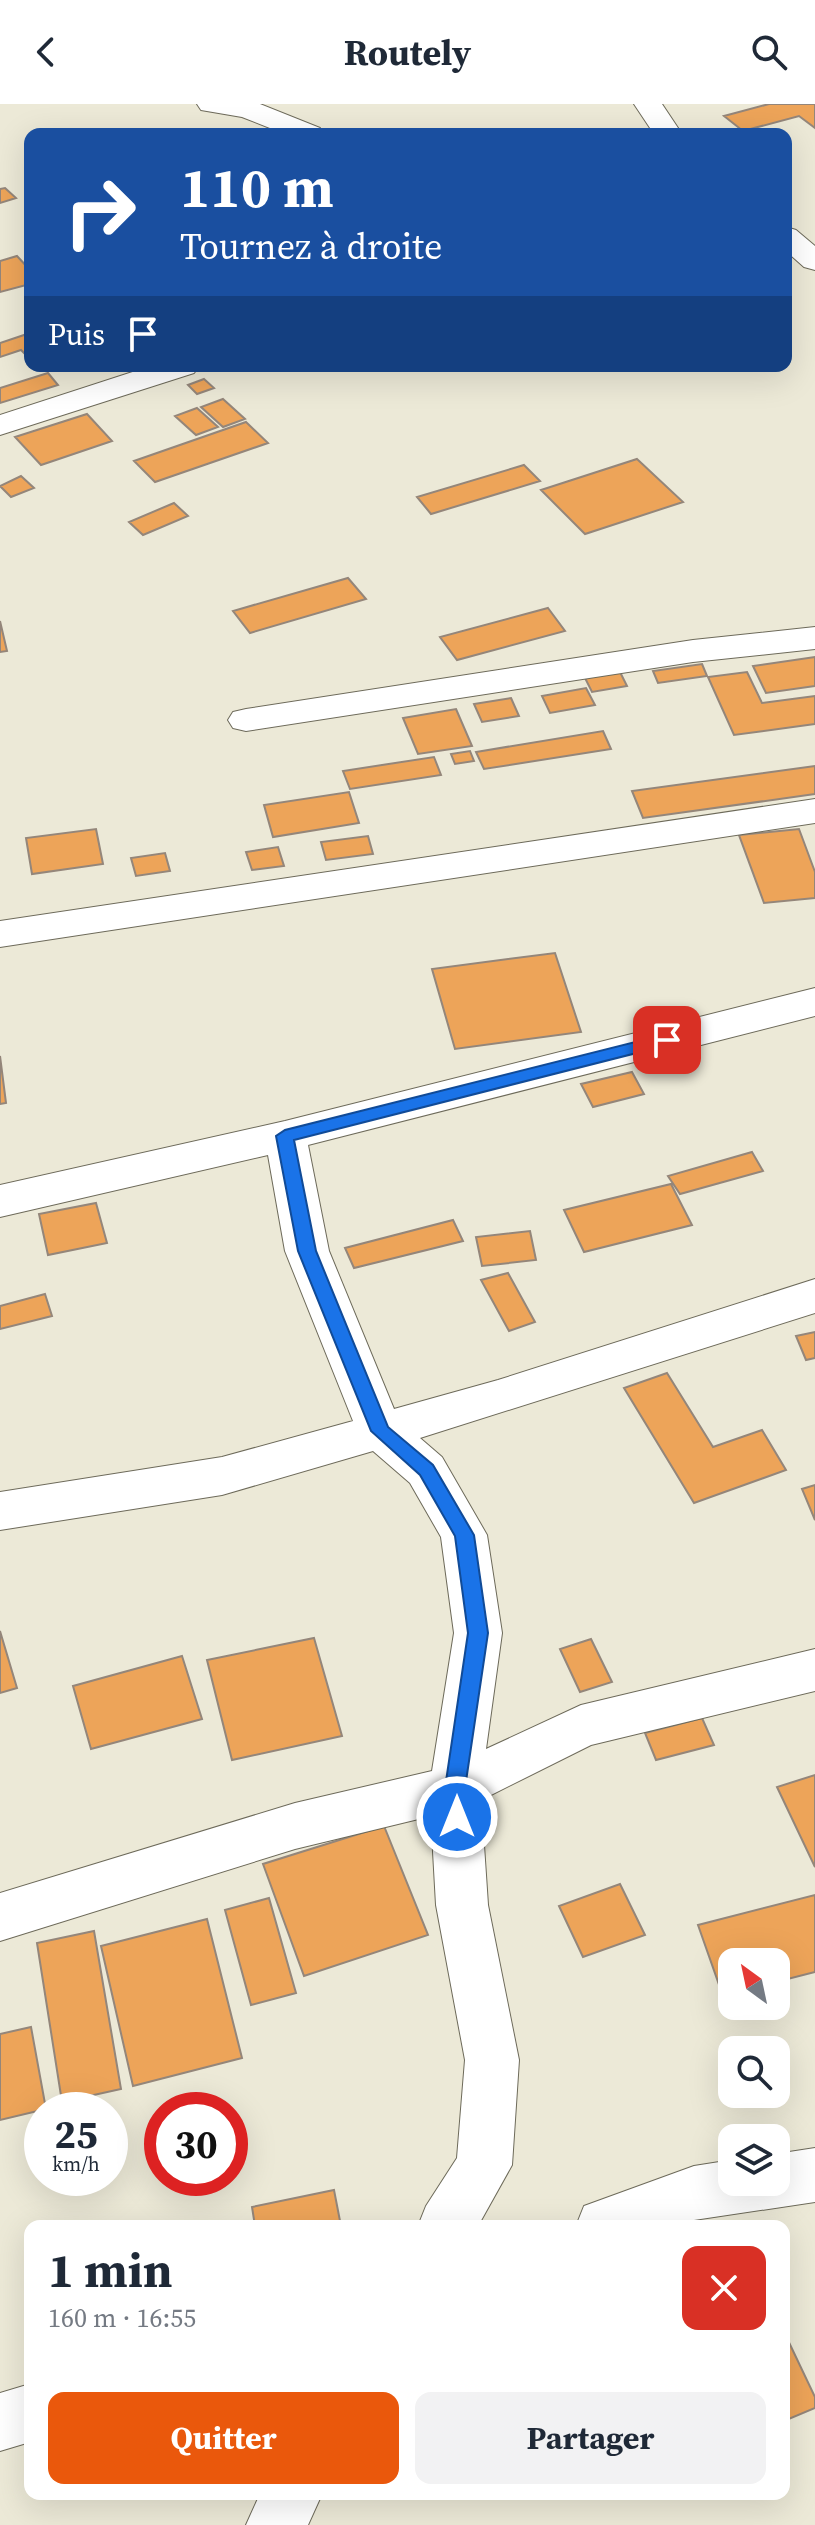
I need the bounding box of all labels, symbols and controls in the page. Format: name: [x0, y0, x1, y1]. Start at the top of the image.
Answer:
text: Routely: [344, 28, 471, 77]
icon: back: [24, 30, 68, 74]
icon: search: [747, 30, 791, 74]
text: 110 m: [180, 149, 334, 226]
icon: right: [48, 160, 152, 264]
text: Tournez à droite: [180, 222, 442, 271]
icon: arrive: [121, 312, 165, 356]
text: Puis: [48, 314, 105, 355]
pin: [633, 1006, 701, 1074]
icon: arrive: [645, 1018, 689, 1062]
position arrow: [415, 1775, 499, 1859]
north arrow: [718, 1948, 790, 2020]
map controls: [718, 1948, 790, 2196]
button: search: [718, 2036, 790, 2108]
speed limit sign: 30: [144, 2092, 248, 2196]
text: 25: [54, 2107, 98, 2161]
button: layers: [718, 2124, 790, 2196]
text: km/h: [52, 2150, 100, 2178]
text: 1 min: [48, 2237, 173, 2303]
button: close: [682, 2246, 766, 2330]
text: 160 m · 16:55: [48, 2300, 196, 2336]
button: Quitter: [48, 2392, 399, 2484]
button: Partager: [415, 2392, 766, 2484]

